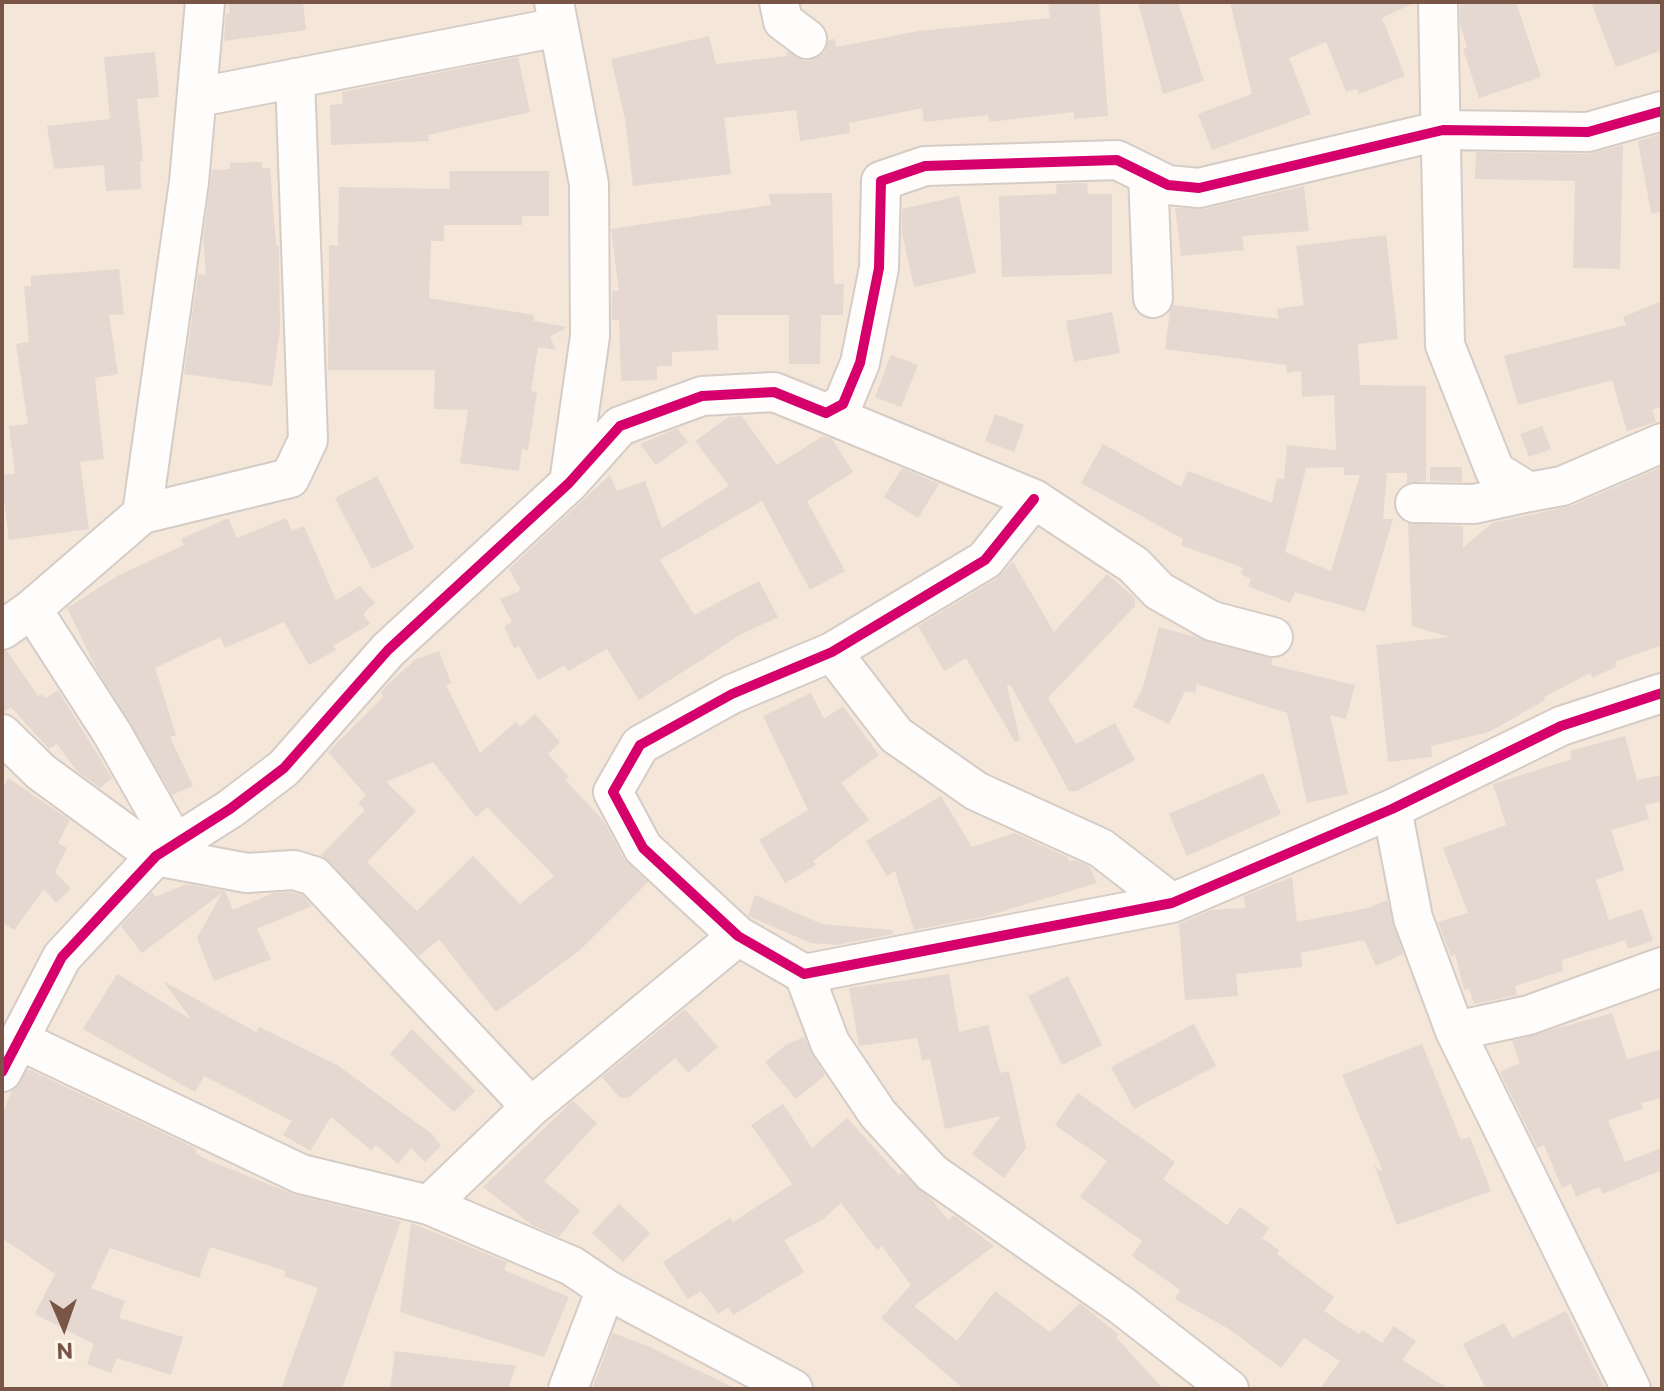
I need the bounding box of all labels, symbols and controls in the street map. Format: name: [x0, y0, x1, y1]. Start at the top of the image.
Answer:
north arrow: [24, 1287, 104, 1367]
text: N: [56, 1338, 74, 1365]

